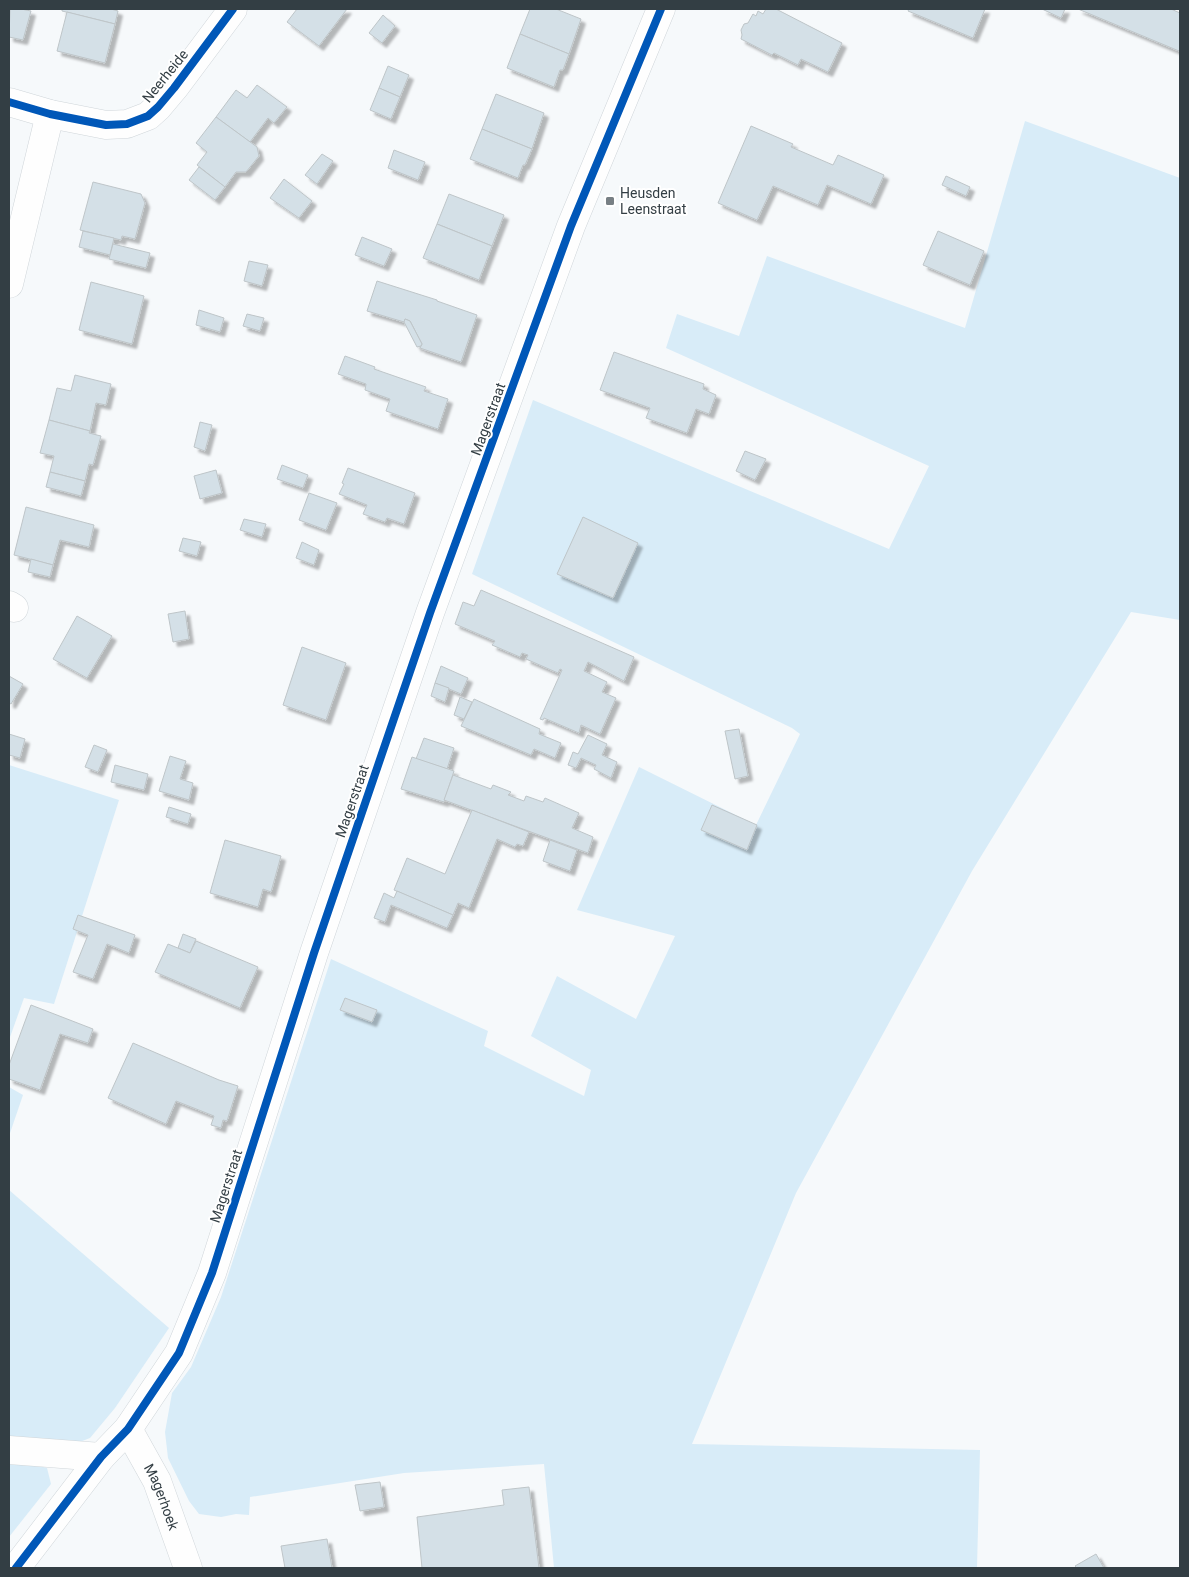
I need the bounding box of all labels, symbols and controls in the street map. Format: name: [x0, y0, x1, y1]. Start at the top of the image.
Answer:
street label: Neerheide: [139, 46, 191, 106]
place label: Heusden Leenstraat: [620, 185, 687, 217]
marker: Heusden Leenstraat: [604, 195, 616, 207]
street label: Magerstraat: [467, 380, 509, 457]
street label: Magerstraat: [332, 762, 372, 840]
street label: Magerstraat: [207, 1147, 245, 1225]
street label: Magerhoek: [141, 1461, 182, 1533]

